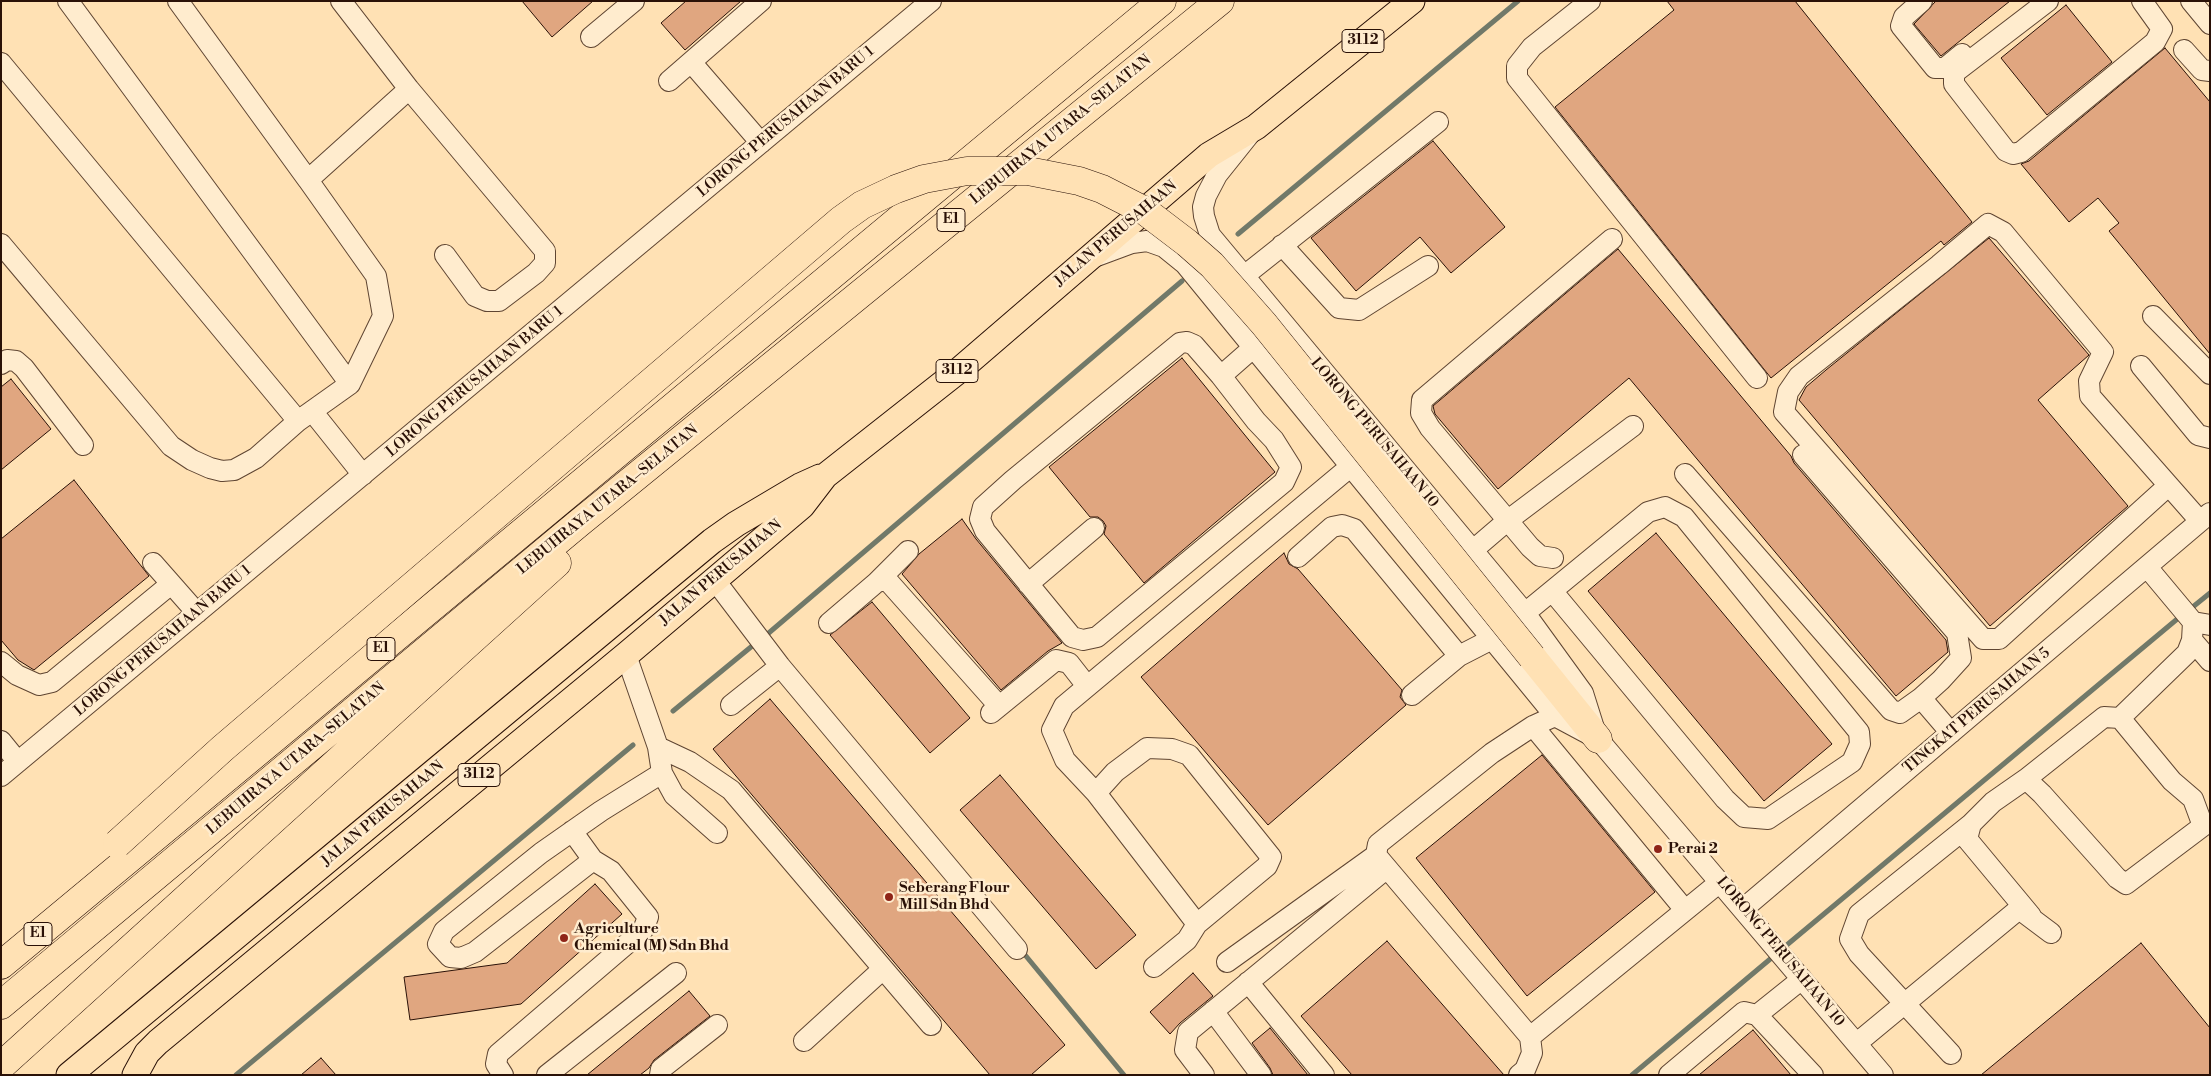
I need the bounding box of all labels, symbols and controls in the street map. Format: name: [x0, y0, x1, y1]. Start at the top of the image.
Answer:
road number: 3112: [1342, 29, 1384, 52]
street label: LORONG PERUSAHAAN BARU 1: [694, 43, 878, 201]
street label: LEBUHRAYA UTARA–SELATAN: [967, 51, 1155, 209]
street label: JALAN PERUSAHAAN: [1051, 177, 1181, 291]
road number: E1: [937, 208, 965, 232]
street label: LORONG PERUSAHAAN BARU 1: [383, 303, 567, 461]
street label: LORONG PERUSAHAAN 10: [1306, 354, 1442, 512]
road number: 3112: [936, 360, 978, 382]
street label: LEBUHRAYA UTARA–SELATAN: [514, 421, 702, 579]
street label: JALAN PERUSAHAAN: [656, 516, 786, 630]
street label: LORONG PERUSAHAAN BARU 1: [71, 562, 255, 720]
road number: E1: [367, 638, 395, 661]
street label: TINGKAT PERUSAHAAN 5: [1900, 644, 2054, 778]
street label: LEBUHRAYA UTARA–SELATAN: [203, 679, 389, 839]
street label: JALAN PERUSAHAAN: [318, 757, 448, 871]
road number: 3112: [458, 764, 500, 786]
place label: Perai 2: [1668, 840, 1718, 858]
marker: Perai 2: [1652, 843, 1664, 855]
street label: LORONG PERUSAHAAN 10: [1712, 873, 1848, 1031]
place label: Seberang Flour Mill Sdn Bhd: [899, 879, 1010, 914]
marker: Seberang Flour Mill Sdn Bhd: [883, 891, 895, 903]
place label: Agriculture Chemical (M) Sdn Bhd: [574, 920, 729, 955]
road number: E1: [24, 922, 52, 946]
marker: Agriculture Chemical (M) Sdn Bhd: [558, 932, 570, 944]

